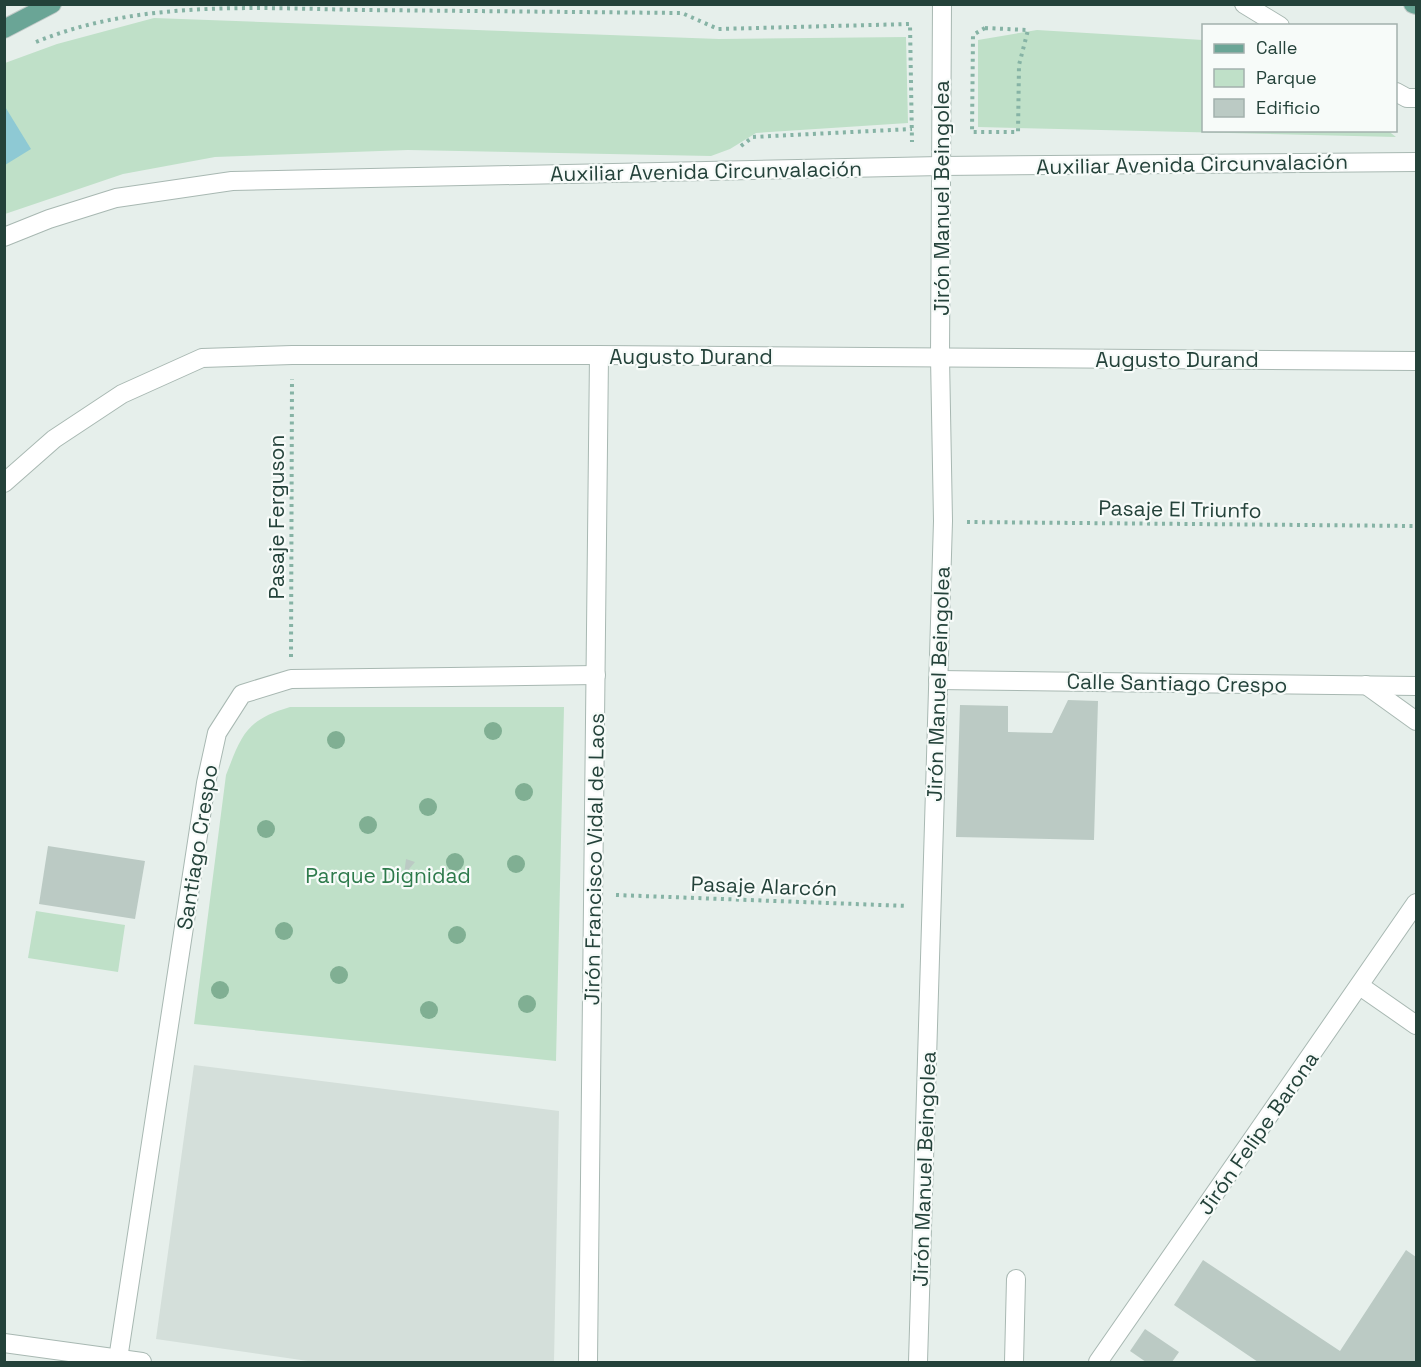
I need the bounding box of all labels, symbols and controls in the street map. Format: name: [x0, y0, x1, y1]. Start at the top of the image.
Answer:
legend: [1202, 24, 1397, 132]
text: Calle: [1256, 36, 1297, 59]
text: Parque: [1256, 66, 1317, 89]
street label: Jirón Manuel Beingolea: [928, 80, 955, 316]
text: Edificio: [1256, 96, 1320, 119]
street label: Auxiliar Avenida Circunvalación: [1036, 148, 1348, 180]
street label: Auxiliar Avenida Circunvalación: [550, 155, 862, 187]
street label: Augusto Durand: [609, 343, 773, 370]
street label: Augusto Durand: [1095, 346, 1259, 373]
street label: Pasaje Ferguson: [263, 435, 290, 599]
street label: Pasaje El Triunfo: [1098, 494, 1262, 524]
street label: Jirón Manuel Beingolea: [920, 566, 956, 802]
street label: Calle Santiago Crespo: [1066, 668, 1288, 698]
street label: Jirón Francisco Vidal de Laos: [578, 712, 610, 1006]
street label: Santiago Crespo: [171, 762, 223, 932]
park label: Parque Dignidad: [305, 862, 471, 889]
street label: Pasaje Alarcón: [690, 870, 838, 902]
street label: Jirón Felipe Barona: [1192, 1046, 1324, 1220]
street label: Jirón Manuel Beingolea: [906, 1051, 942, 1287]

